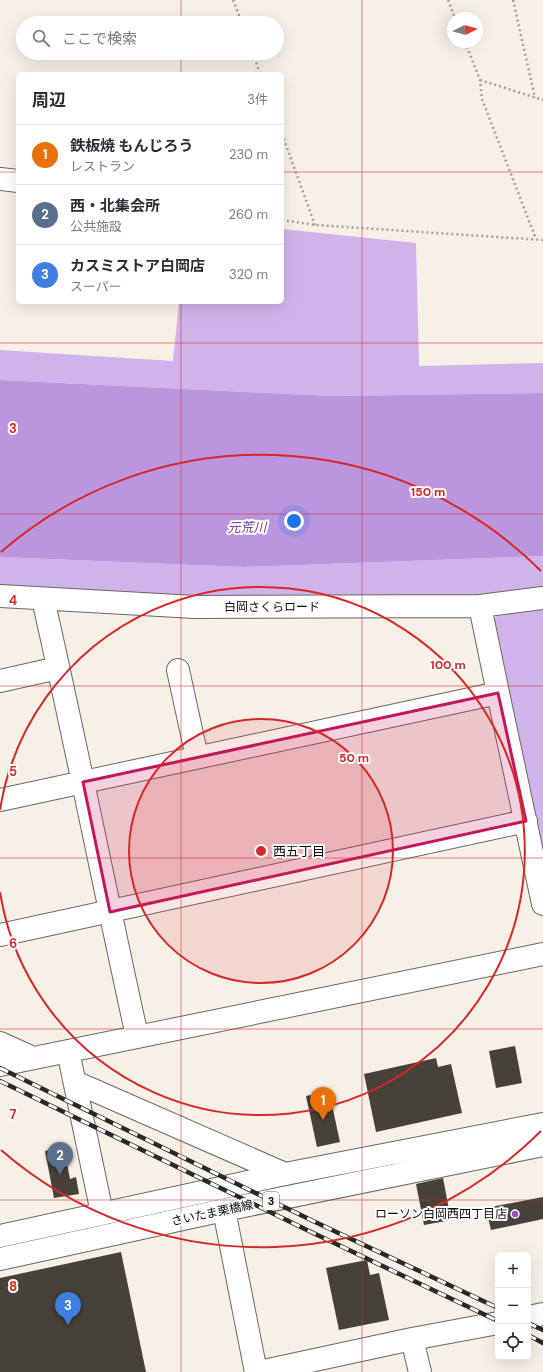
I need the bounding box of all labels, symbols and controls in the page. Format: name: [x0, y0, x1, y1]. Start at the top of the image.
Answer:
north arrow: [447, 12, 483, 48]
search box: [16, 16, 284, 60]
icon: search: [30, 27, 52, 49]
text: ここで検索: [62, 29, 137, 49]
text: 周辺: [32, 89, 66, 111]
text: 3件: [247, 91, 268, 108]
text: 鉄板焼 もんじろう: [70, 136, 194, 156]
text: 1: [43, 146, 47, 163]
text: 230 m: [229, 146, 268, 163]
text: レストラン: [70, 158, 135, 175]
text: 西・北集会所: [70, 196, 160, 216]
text: 2: [41, 206, 49, 223]
text: 260 m: [228, 206, 268, 223]
text: 公共施設: [70, 218, 122, 235]
text: カスミストア白岡店: [70, 256, 205, 276]
text: 3: [41, 266, 49, 283]
text: 320 m: [229, 266, 268, 283]
text: スーパー: [70, 278, 122, 295]
text: 3: [9, 420, 17, 437]
text: 150 m: [411, 484, 445, 500]
your location: [284, 511, 304, 531]
water label: 元荒川: [227, 519, 269, 536]
text: 4: [9, 592, 17, 609]
street label: 白岡さくらロード: [224, 599, 320, 615]
text: 100 m: [430, 657, 466, 673]
text: 50 m: [339, 750, 369, 766]
text: 5: [9, 763, 17, 780]
district label: 西五丁目: [273, 843, 325, 860]
centre of rings: [254, 844, 268, 858]
text: 6: [9, 935, 17, 952]
pin: 1: [310, 1087, 336, 1120]
text: 7: [10, 1106, 17, 1123]
pin: 2: [47, 1142, 73, 1175]
road number: 3: [263, 1192, 279, 1210]
street label: さいたま栗橋線: [169, 1196, 255, 1230]
place label: ローソン白岡西四丁目店: [375, 1206, 507, 1222]
marker: ローソン白岡西四丁目店: [510, 1209, 520, 1219]
map controls: [495, 1252, 531, 1360]
button: +: [495, 1252, 531, 1288]
text: 8: [9, 1278, 17, 1295]
button: −: [495, 1288, 531, 1324]
pin: 3: [55, 1292, 81, 1325]
button: locate: [495, 1324, 531, 1360]

